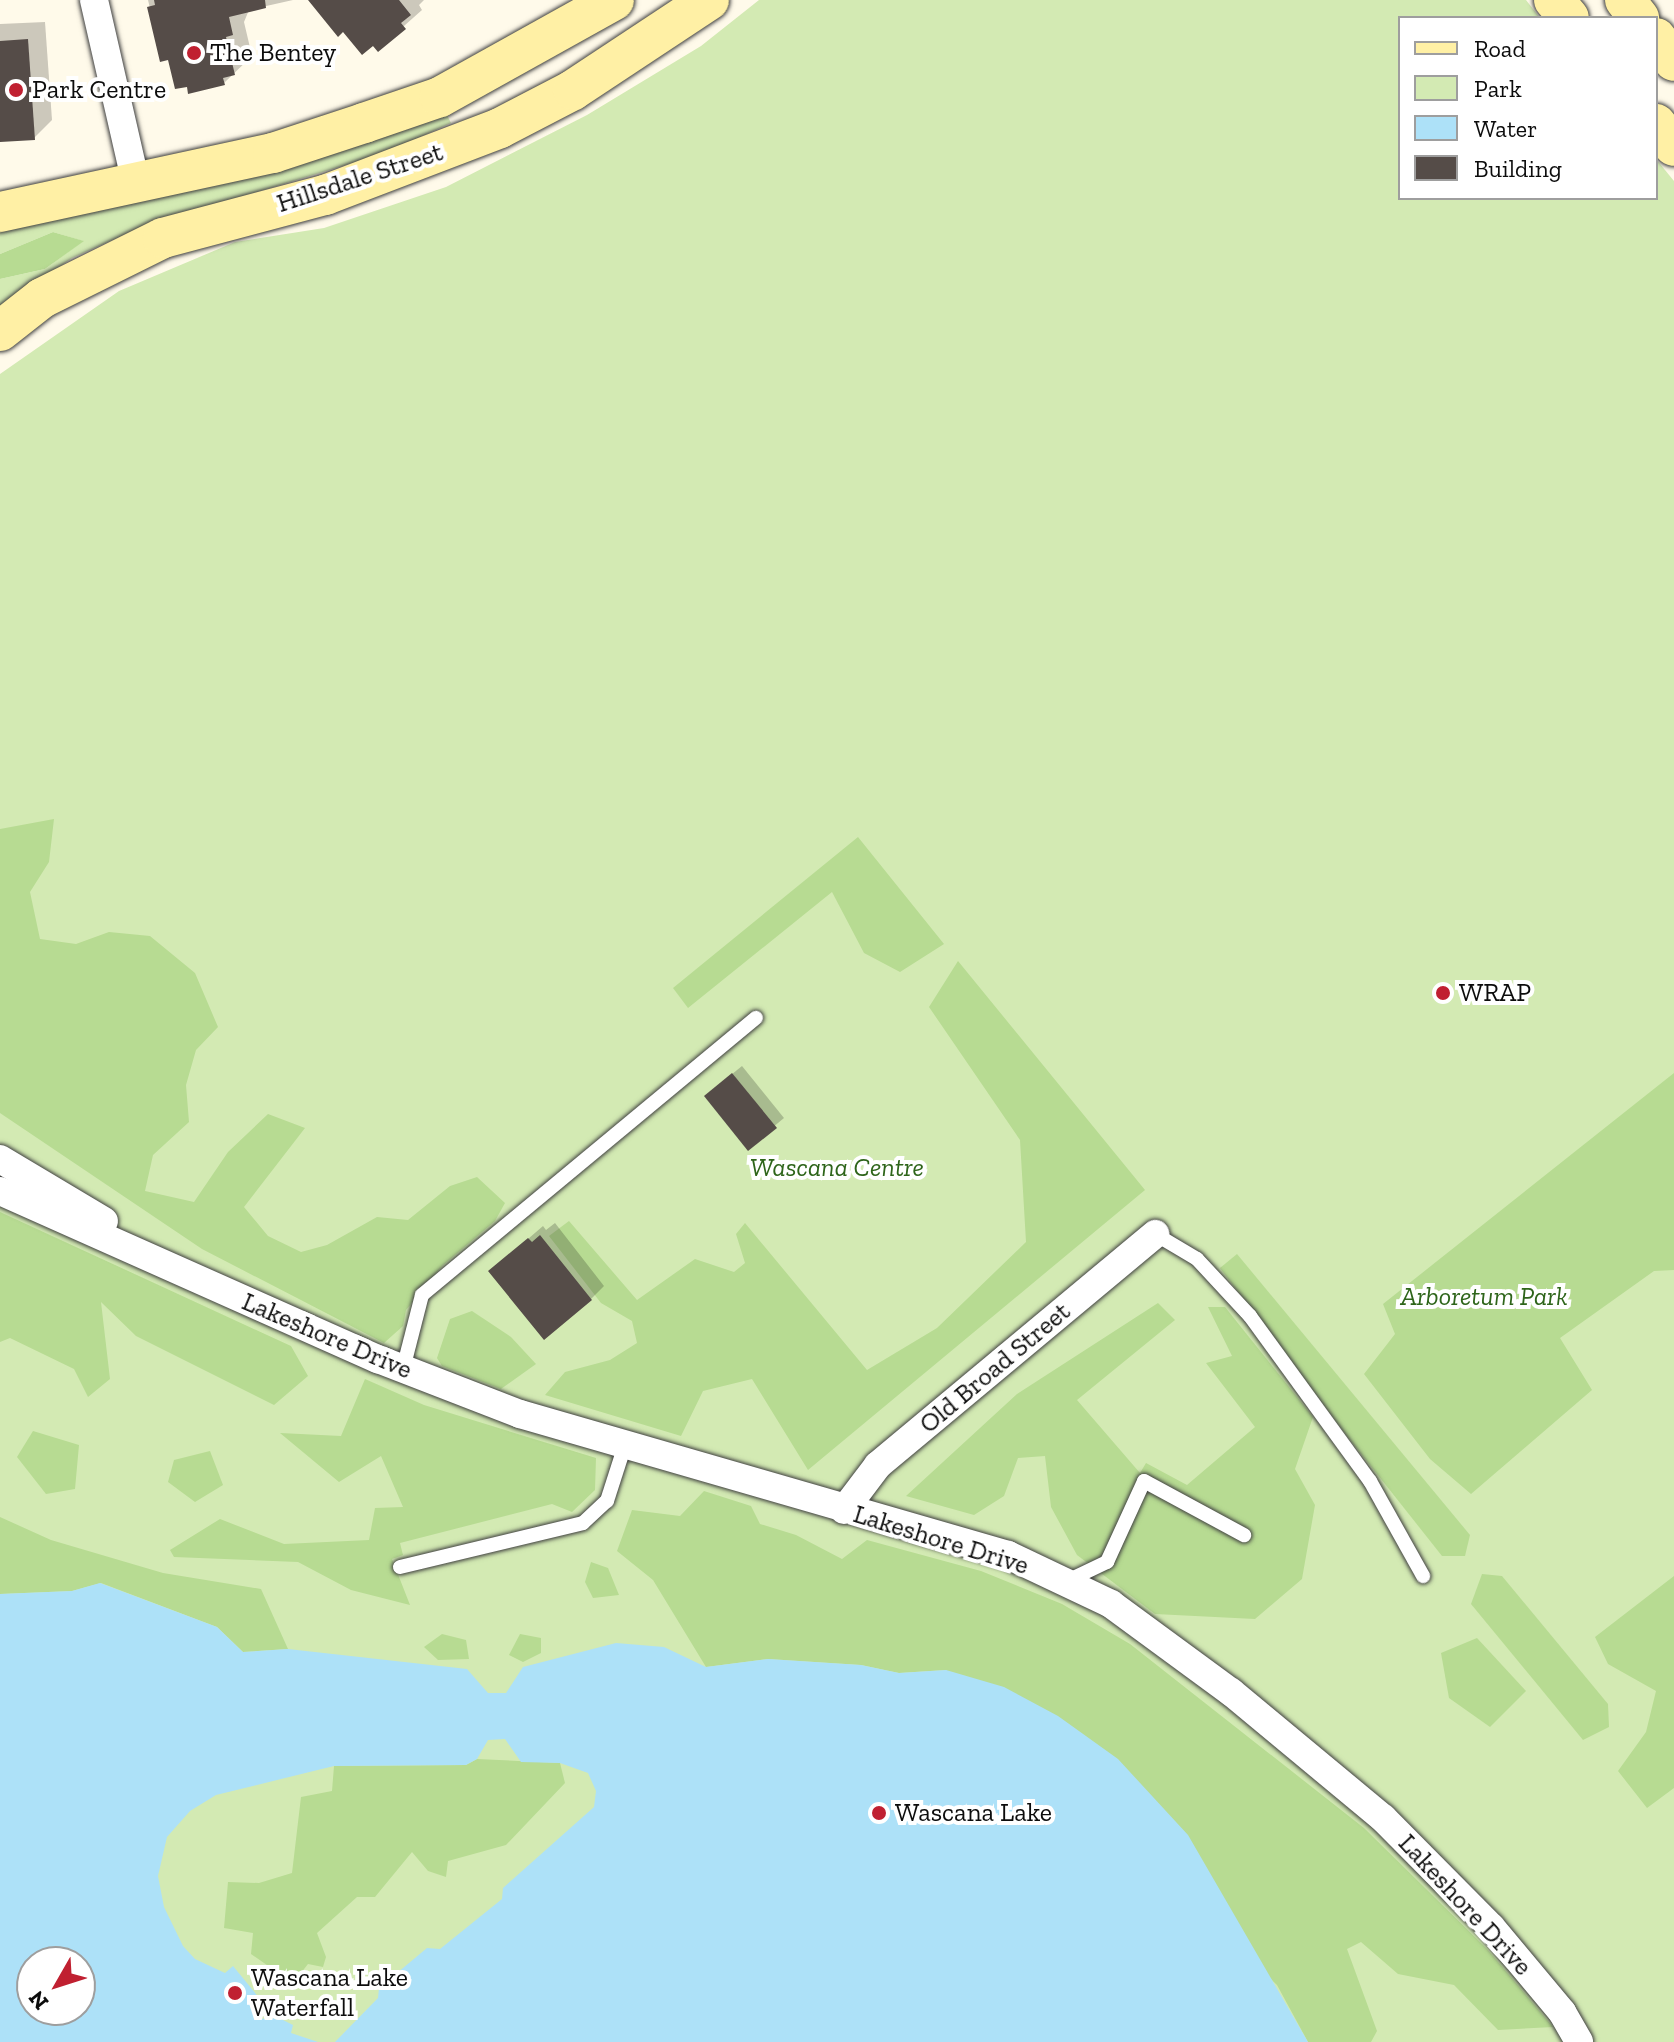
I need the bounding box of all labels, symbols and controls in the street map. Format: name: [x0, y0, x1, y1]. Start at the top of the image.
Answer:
legend: [1398, 16, 1658, 200]
text: Road: [1474, 34, 1526, 63]
place label: The Bentey: [210, 37, 336, 69]
marker: The Bentey: [185, 44, 203, 62]
place label: Park Centre: [32, 74, 166, 106]
text: Park: [1474, 74, 1522, 103]
marker: Park Centre: [7, 81, 25, 99]
text: Water: [1474, 114, 1537, 143]
street label: Hillsdale Street: [273, 137, 447, 219]
text: Building: [1474, 154, 1562, 183]
place label: WRAP: [1459, 977, 1531, 1009]
marker: WRAP: [1434, 984, 1452, 1002]
park label: Wascana Centre: [750, 1152, 924, 1184]
park label: Arboretum Park: [1400, 1281, 1568, 1313]
street label: Lakeshore Drive: [237, 1286, 417, 1386]
street label: Old Broad Street: [913, 1296, 1077, 1440]
street label: Lakeshore Drive: [850, 1499, 1032, 1581]
place label: Wascana Lake: [895, 1797, 1052, 1829]
marker: Wascana Lake: [870, 1804, 888, 1822]
street label: Lakeshore Drive: [1392, 1828, 1538, 1982]
north arrow: [16, 1946, 96, 2026]
place label: Wascana Lake Waterfall: [251, 1962, 408, 2024]
marker: Wascana Lake Waterfall: [226, 1984, 244, 2002]
text: N: [23, 1985, 54, 2015]

